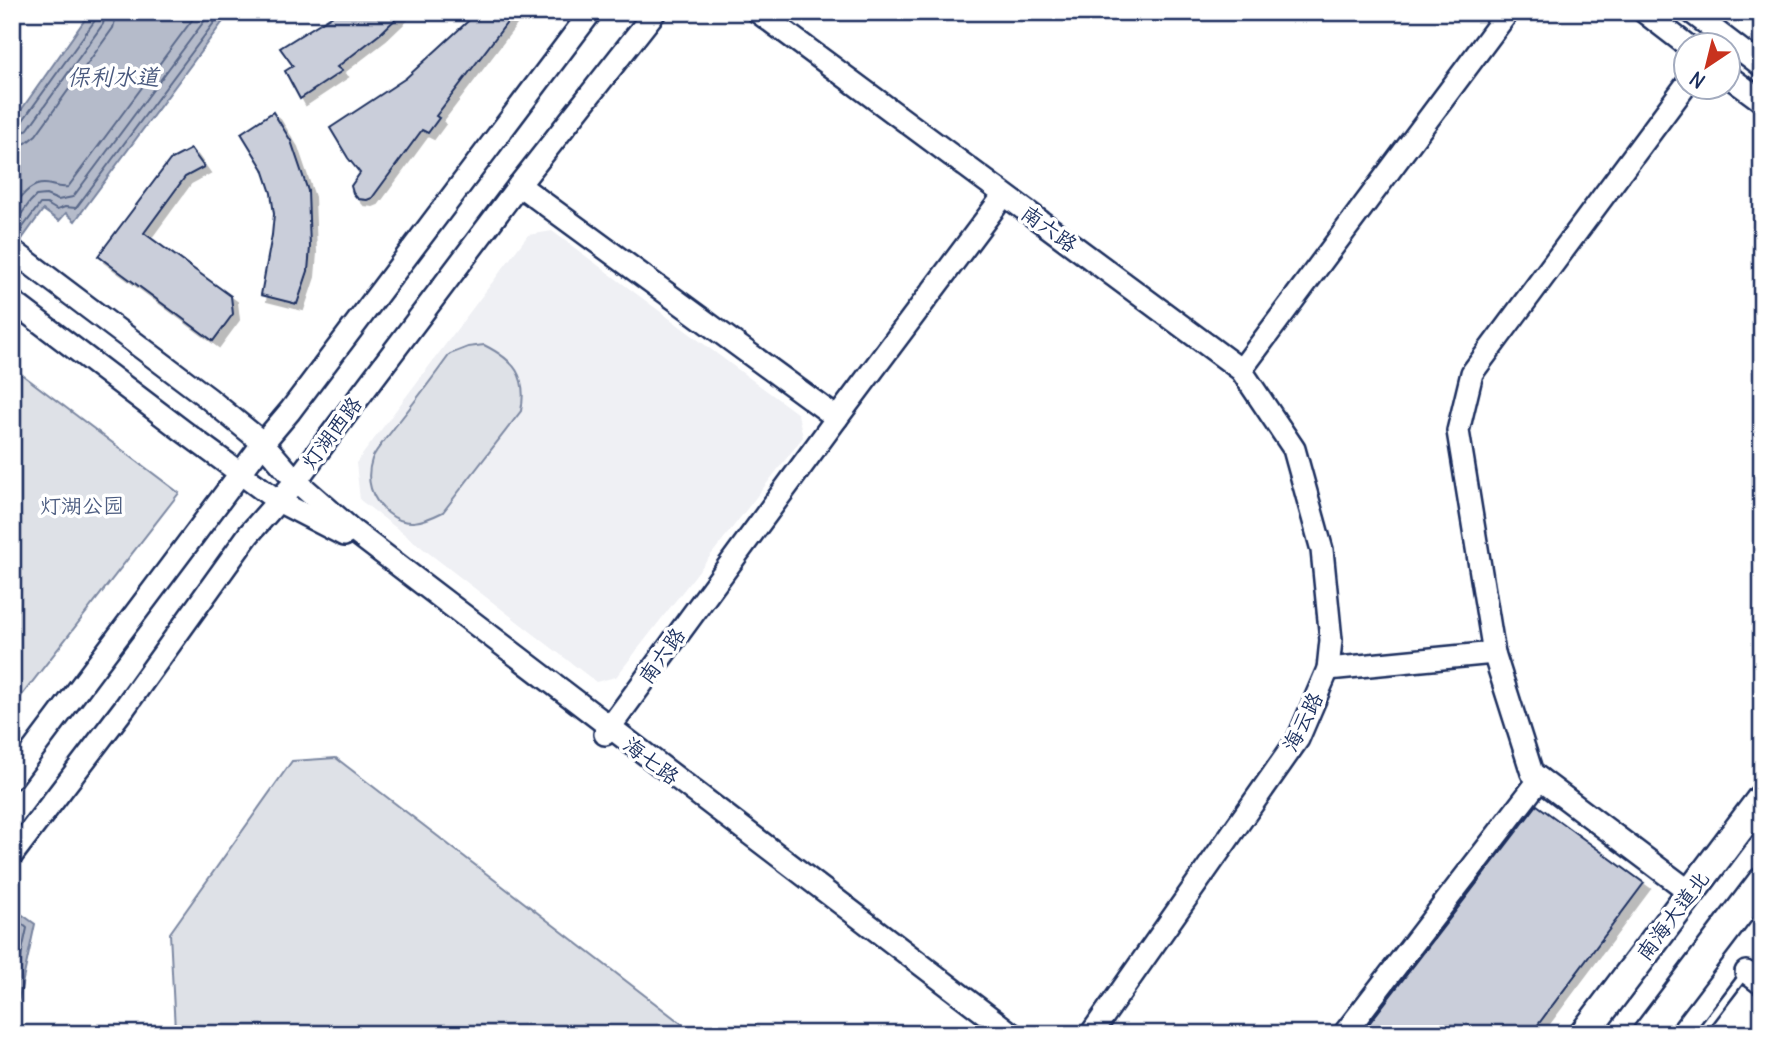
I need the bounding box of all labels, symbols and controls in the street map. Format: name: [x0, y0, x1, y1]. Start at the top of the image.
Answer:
north arrow: [1672, 32, 1742, 102]
water label: 保利水道: [67, 62, 161, 91]
text: N: [1685, 66, 1710, 94]
street label: 南六路: [1016, 199, 1083, 258]
street label: 灯湖西路: [296, 391, 368, 474]
park label: 灯湖公园: [40, 492, 124, 519]
street label: 南六路: [632, 622, 691, 689]
street label: 海云路: [1276, 688, 1329, 756]
street label: 海七路: [618, 731, 685, 790]
street label: 南海大道北: [1630, 866, 1715, 966]

